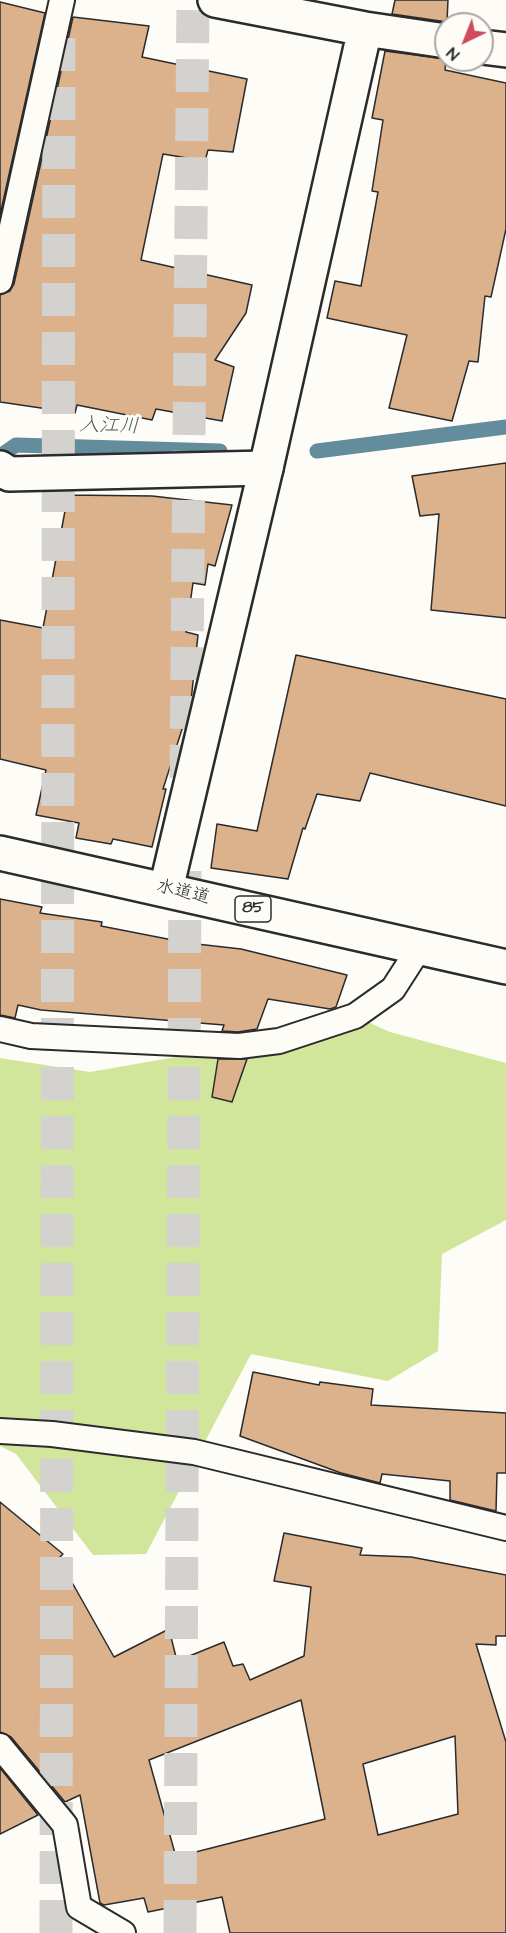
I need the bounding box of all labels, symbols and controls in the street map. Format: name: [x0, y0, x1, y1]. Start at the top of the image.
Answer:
north arrow: [434, 12, 494, 72]
text: N: [442, 42, 464, 65]
water label: 入江川: [79, 414, 139, 440]
street label: 水道道: [154, 876, 212, 910]
road number: 85: [235, 896, 271, 922]

